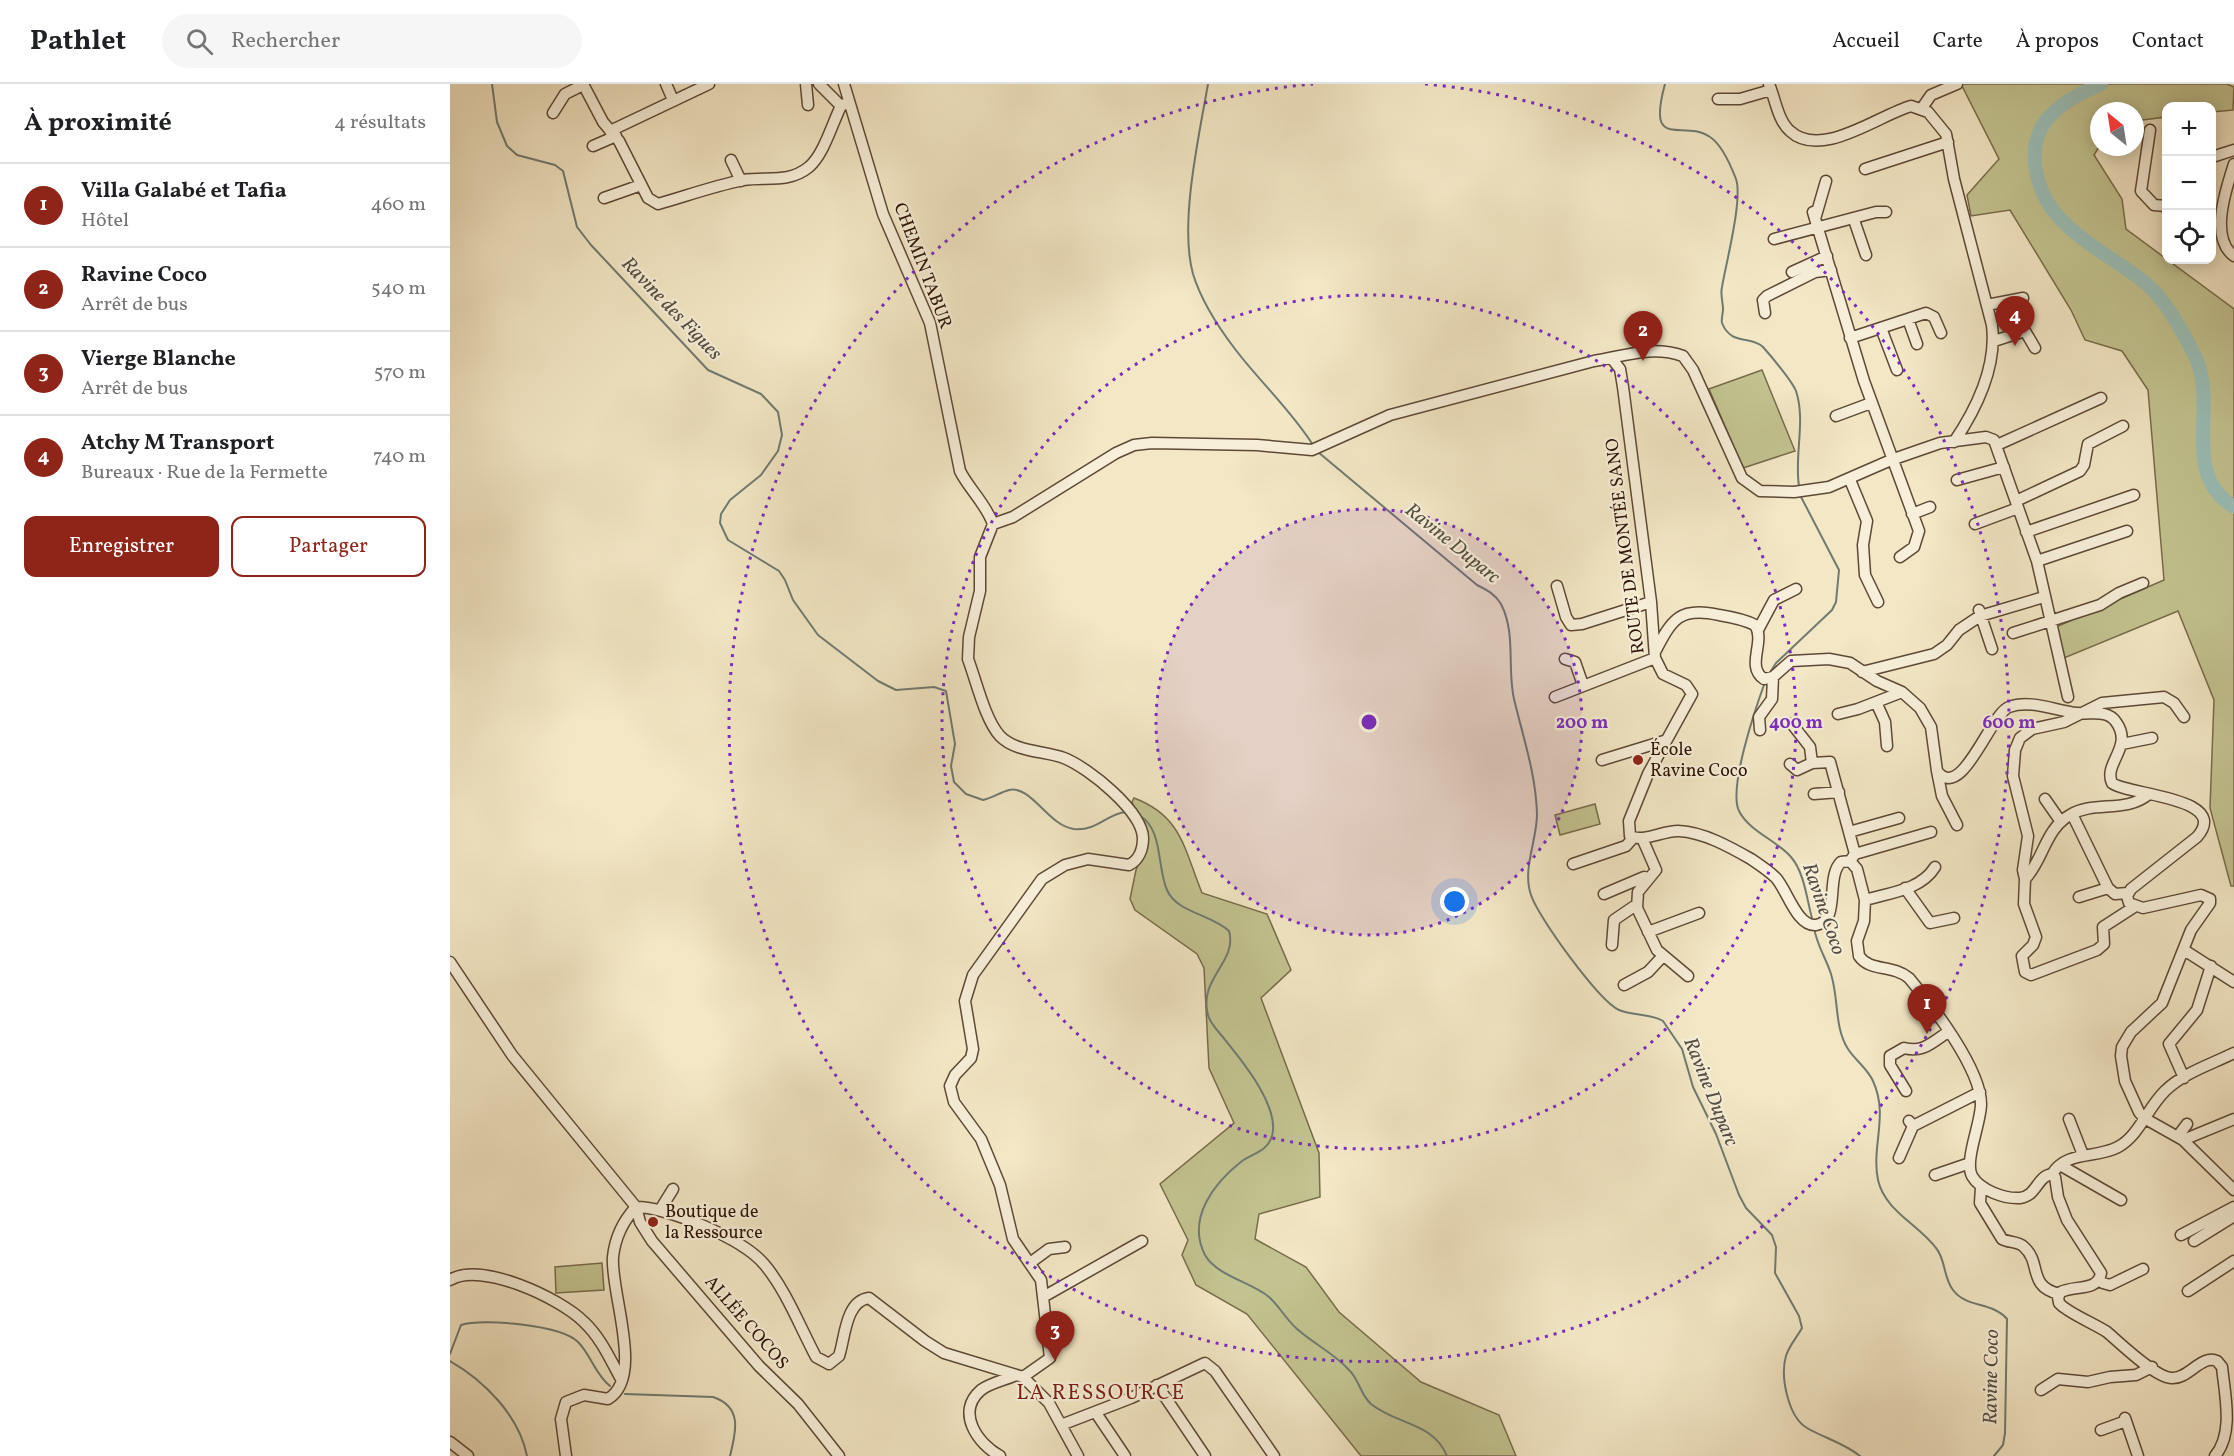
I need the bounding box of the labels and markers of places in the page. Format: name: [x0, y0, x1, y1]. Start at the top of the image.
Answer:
pin: 4: [1996, 296, 2034, 346]
pin: 2: [1624, 312, 1662, 361]
centre of rings: [1359, 712, 1379, 732]
place label: École Ravine Coco: [1650, 738, 1748, 784]
marker: École Ravine Coco: [1631, 753, 1645, 767]
pin: 1: [1908, 984, 1946, 1034]
place label: Boutique de la Ressource: [665, 1200, 763, 1246]
marker: Boutique de la Ressource: [646, 1215, 660, 1229]
pin: 3: [1036, 1312, 1074, 1361]

